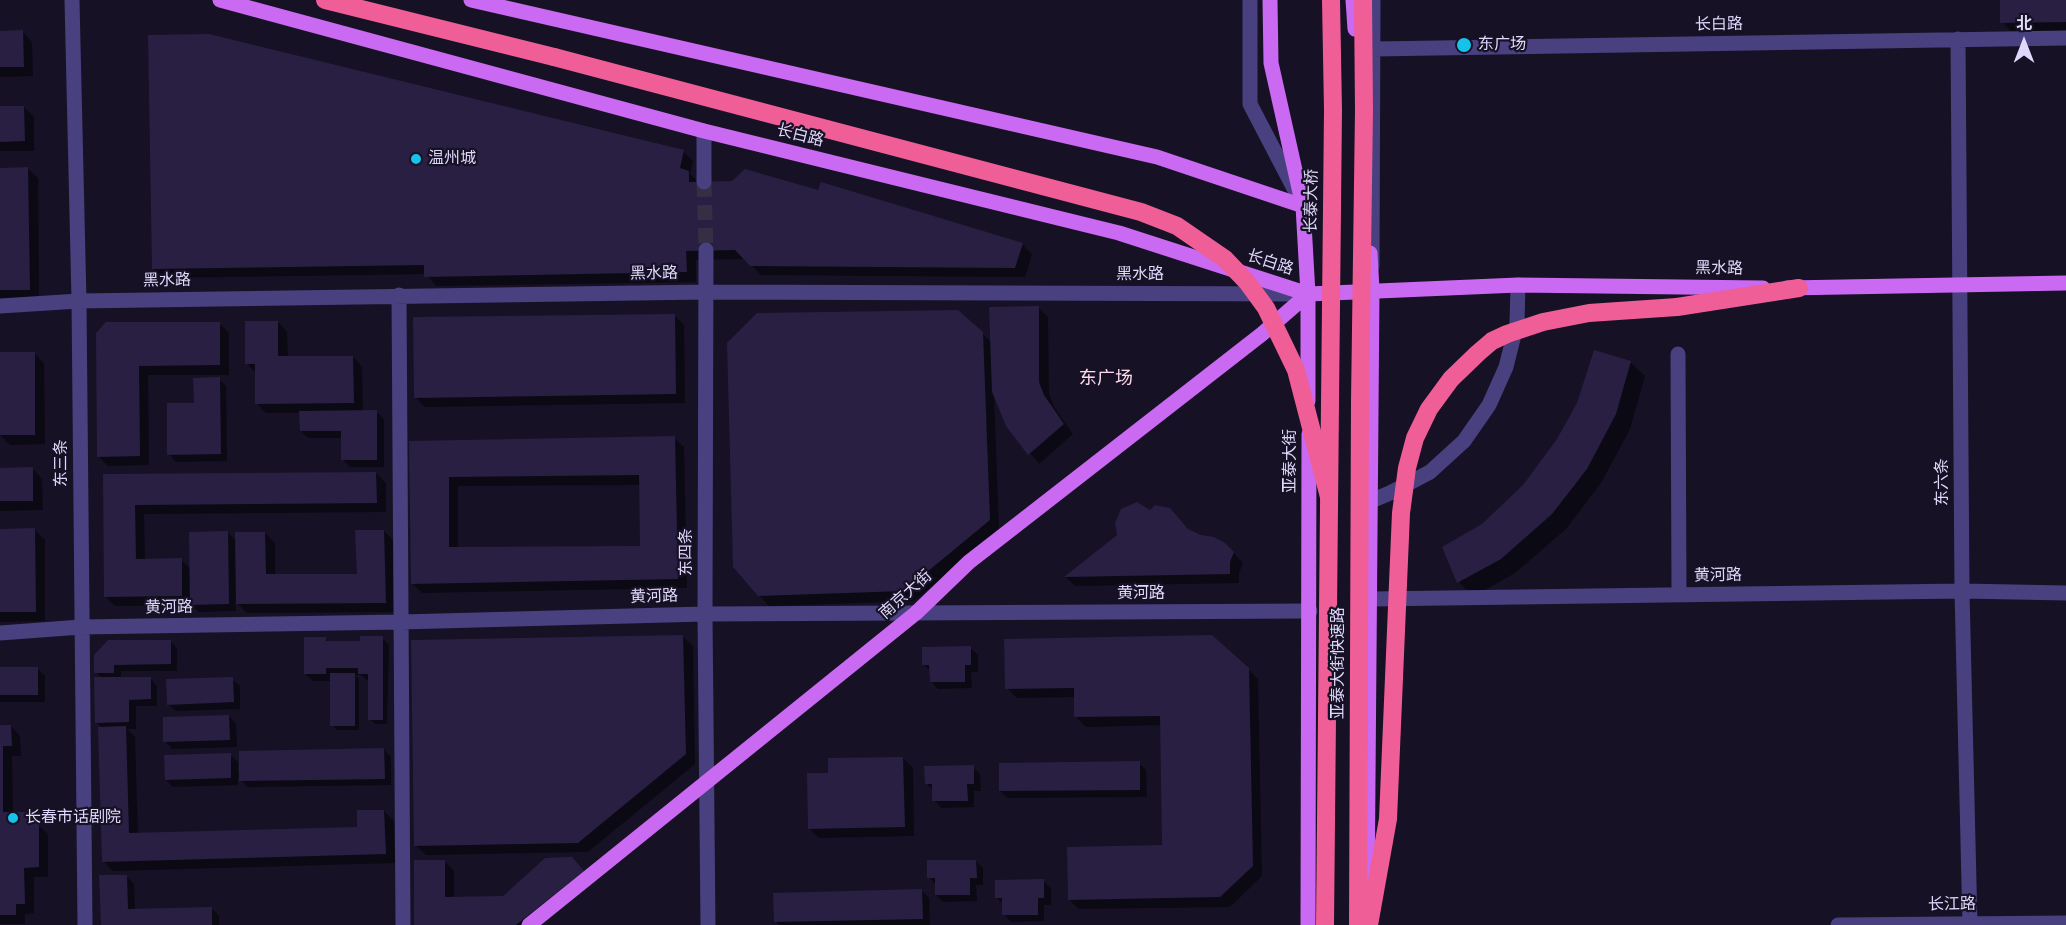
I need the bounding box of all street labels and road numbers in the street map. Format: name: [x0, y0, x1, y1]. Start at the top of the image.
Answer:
street label: 长白路: [1695, 15, 1743, 35]
street label: 长白路: [774, 121, 826, 151]
street label: 长泰大桥: [1302, 169, 1322, 233]
street label: 长白路: [1244, 246, 1296, 280]
street label: 黑水路: [1695, 259, 1743, 279]
street label: 黑水路: [630, 264, 678, 284]
street label: 黑水路: [1116, 265, 1164, 285]
street label: 黑水路: [143, 271, 191, 291]
street label: 亚泰大街: [1281, 429, 1301, 493]
street label: 东三条: [52, 439, 72, 487]
street label: 东六条: [1933, 458, 1953, 506]
street label: 东四条: [677, 528, 697, 576]
street label: 南京大街: [876, 566, 936, 624]
street label: 黄河路: [1694, 566, 1742, 586]
street label: 黄河路: [1117, 584, 1165, 604]
street label: 黄河路: [630, 587, 678, 607]
street label: 黄河路: [145, 598, 193, 618]
street label: 亚泰大街快速路: [1329, 607, 1349, 719]
street label: 长江路: [1928, 895, 1976, 915]

